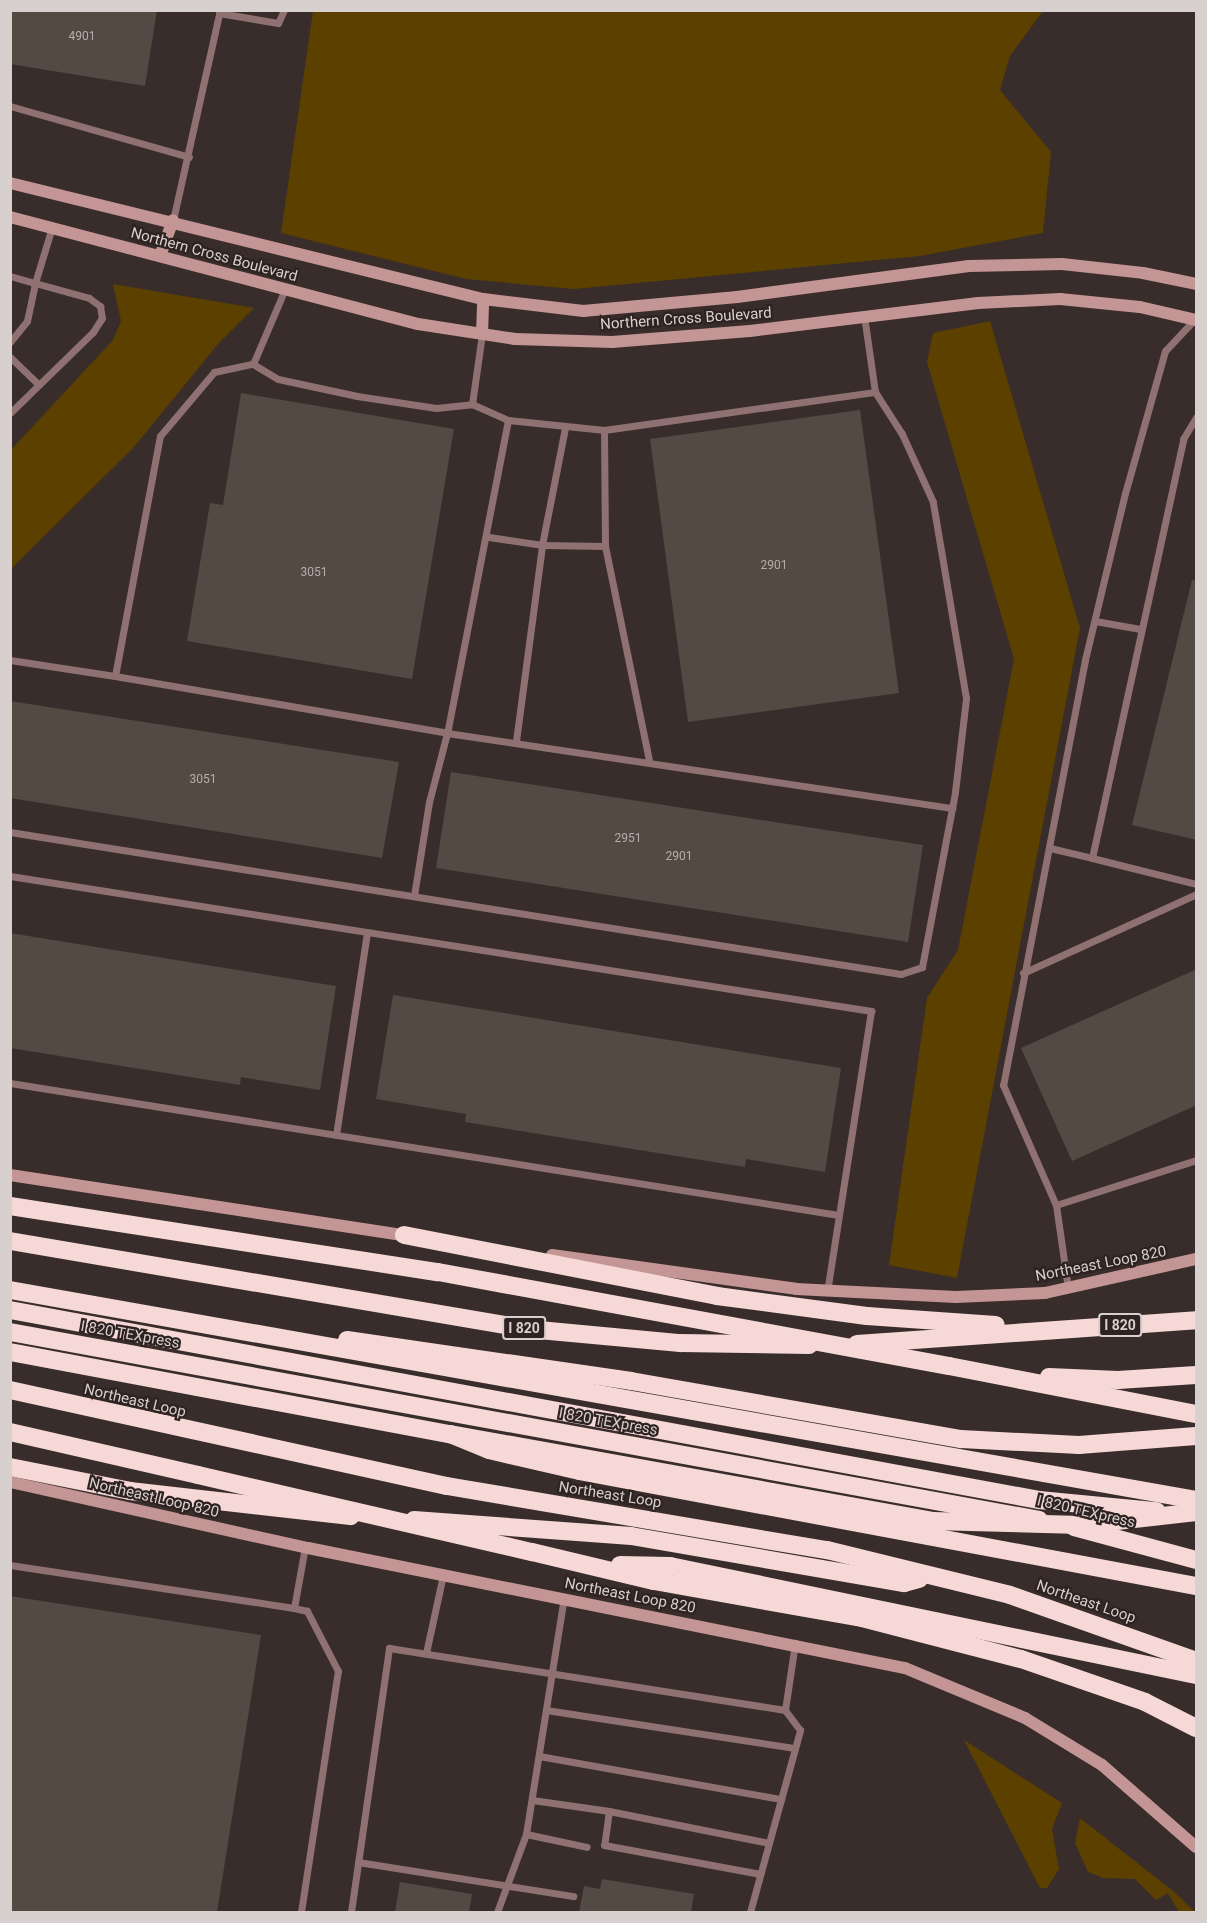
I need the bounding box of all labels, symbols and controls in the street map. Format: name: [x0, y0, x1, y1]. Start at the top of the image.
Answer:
house number: 4901: [69, 30, 95, 44]
street label: Northern Cross Boulevard: [129, 224, 299, 286]
street label: Northern Cross Boulevard: [600, 304, 772, 334]
house number: 2901: [761, 559, 787, 573]
house number: 3051: [301, 566, 327, 580]
house number: 3051: [190, 773, 216, 787]
house number: 2951: [615, 832, 641, 846]
house number: 2901: [666, 850, 692, 864]
street label: Northeast Loop 820: [1034, 1242, 1168, 1286]
road number: I 820: [1098, 1314, 1142, 1336]
street label: I 820 TEXpress: [79, 1317, 181, 1353]
road number: I 820: [502, 1317, 546, 1339]
street label: Northeast Loop: [82, 1381, 188, 1421]
street label: I 820 TEXpress: [557, 1404, 659, 1440]
street label: Northeast Loop 820: [87, 1474, 221, 1522]
street label: Northeast Loop: [557, 1478, 663, 1512]
street label: I 820 TEXpress: [1035, 1492, 1137, 1532]
street label: Northeast Loop 820: [563, 1574, 697, 1618]
street label: Northeast Loop: [1034, 1577, 1138, 1627]

